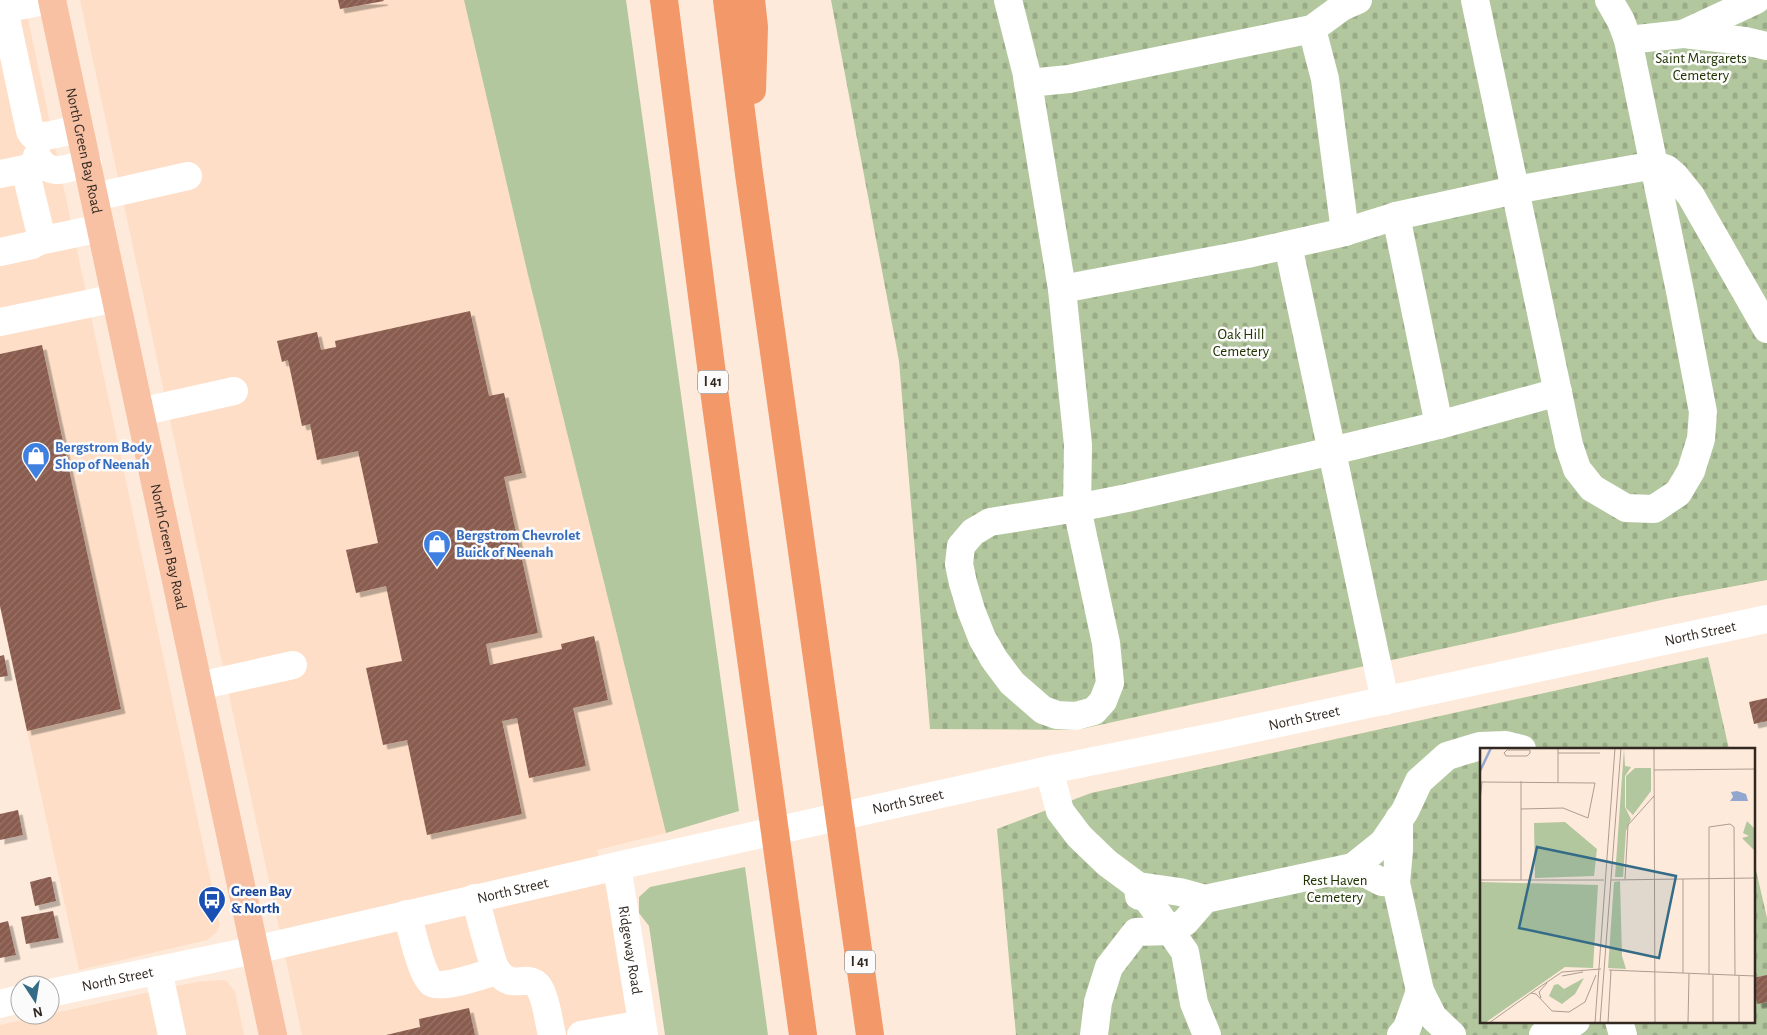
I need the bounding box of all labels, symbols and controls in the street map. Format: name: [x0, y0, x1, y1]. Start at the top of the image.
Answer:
park label: Saint Margarets Cemetery: [1655, 51, 1747, 83]
street label: North Green Bay Road: [63, 86, 105, 215]
park label: Oak Hill Cemetery: [1213, 327, 1270, 359]
road number: I 41: [698, 371, 728, 394]
place label: Bergstrom Body Shop of Neenah: [55, 440, 152, 472]
shop icon: Bergstrom Body Shop of Neenah: [21, 441, 51, 480]
street label: North Green Bay Road: [148, 482, 190, 611]
place label: Bergstrom Chevrolet Buick of Neenah: [456, 528, 580, 560]
shop icon: Bergstrom Chevrolet Buick of Neenah: [422, 529, 452, 568]
street label: North Street: [1663, 618, 1737, 648]
street label: North Street: [1267, 703, 1341, 733]
inset map: [1480, 748, 1754, 1022]
street label: North Street: [871, 786, 945, 817]
park label: Rest Haven Cemetery: [1303, 873, 1368, 905]
street label: North Street: [476, 875, 550, 906]
place label: Green Bay & North: [231, 884, 292, 916]
bus stop icon: Green Bay & North: [197, 885, 227, 924]
street label: Ridgeway Road: [616, 905, 645, 995]
road number: I 41: [845, 950, 875, 974]
street label: North Street: [81, 964, 155, 994]
north arrow: [10, 975, 60, 1025]
text: N: [31, 1004, 44, 1020]

